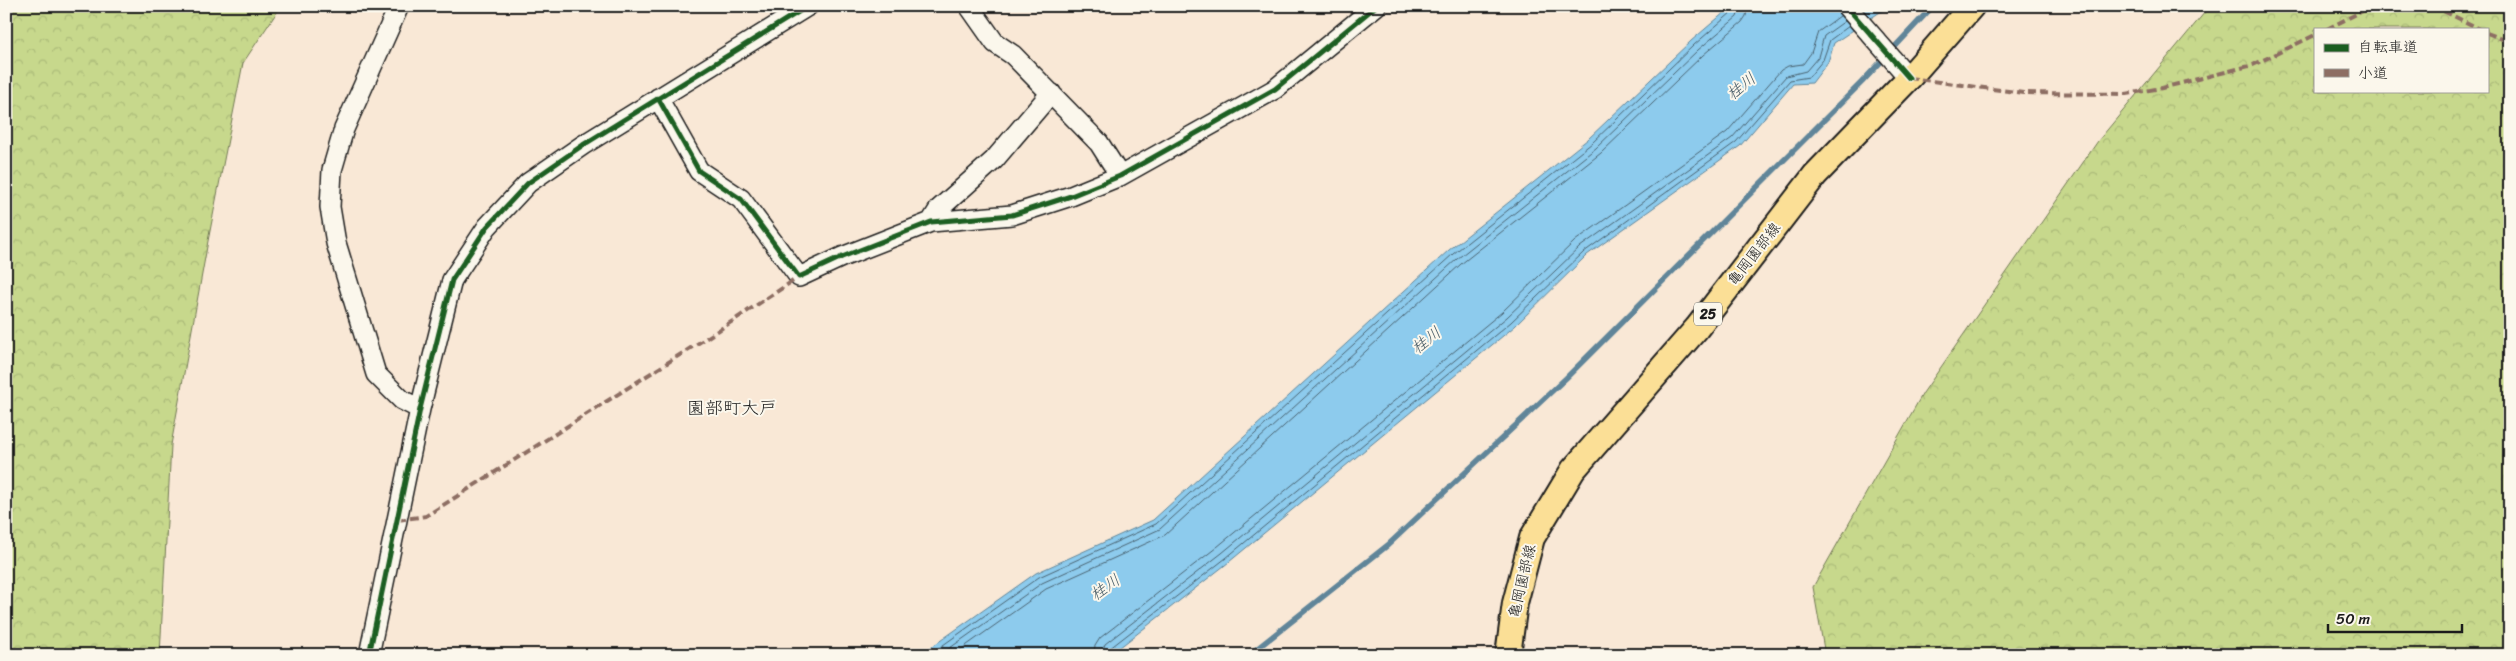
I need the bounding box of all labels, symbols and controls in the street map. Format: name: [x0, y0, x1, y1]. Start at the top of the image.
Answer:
legend: [2314, 28, 2488, 92]
text: 自転車道: [2358, 34, 2418, 60]
text: 小道: [2358, 60, 2388, 86]
water label: 桂川: [1719, 65, 1763, 107]
street label: 亀岡園部線: [1721, 216, 1787, 292]
road number: 25: [1694, 302, 1722, 326]
water label: 桂川: [1404, 319, 1448, 361]
district label: 園部町大戸: [687, 392, 777, 424]
street label: 亀岡園部線: [1501, 542, 1543, 620]
water label: 桂川: [1084, 566, 1126, 608]
scale bar: [2328, 601, 2462, 633]
text: 50 m: [2336, 606, 2371, 632]

